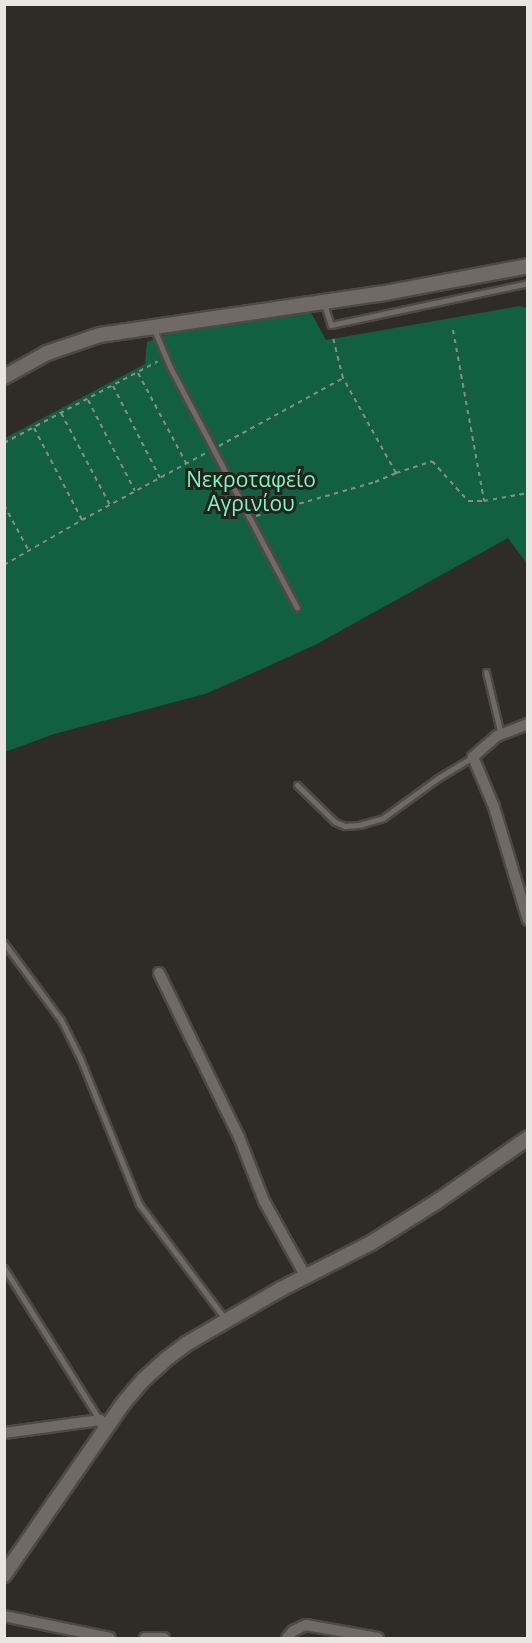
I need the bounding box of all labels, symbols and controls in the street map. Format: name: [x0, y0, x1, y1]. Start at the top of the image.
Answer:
park label: Νεκροταφείο Αγρινίου: [186, 466, 316, 516]

